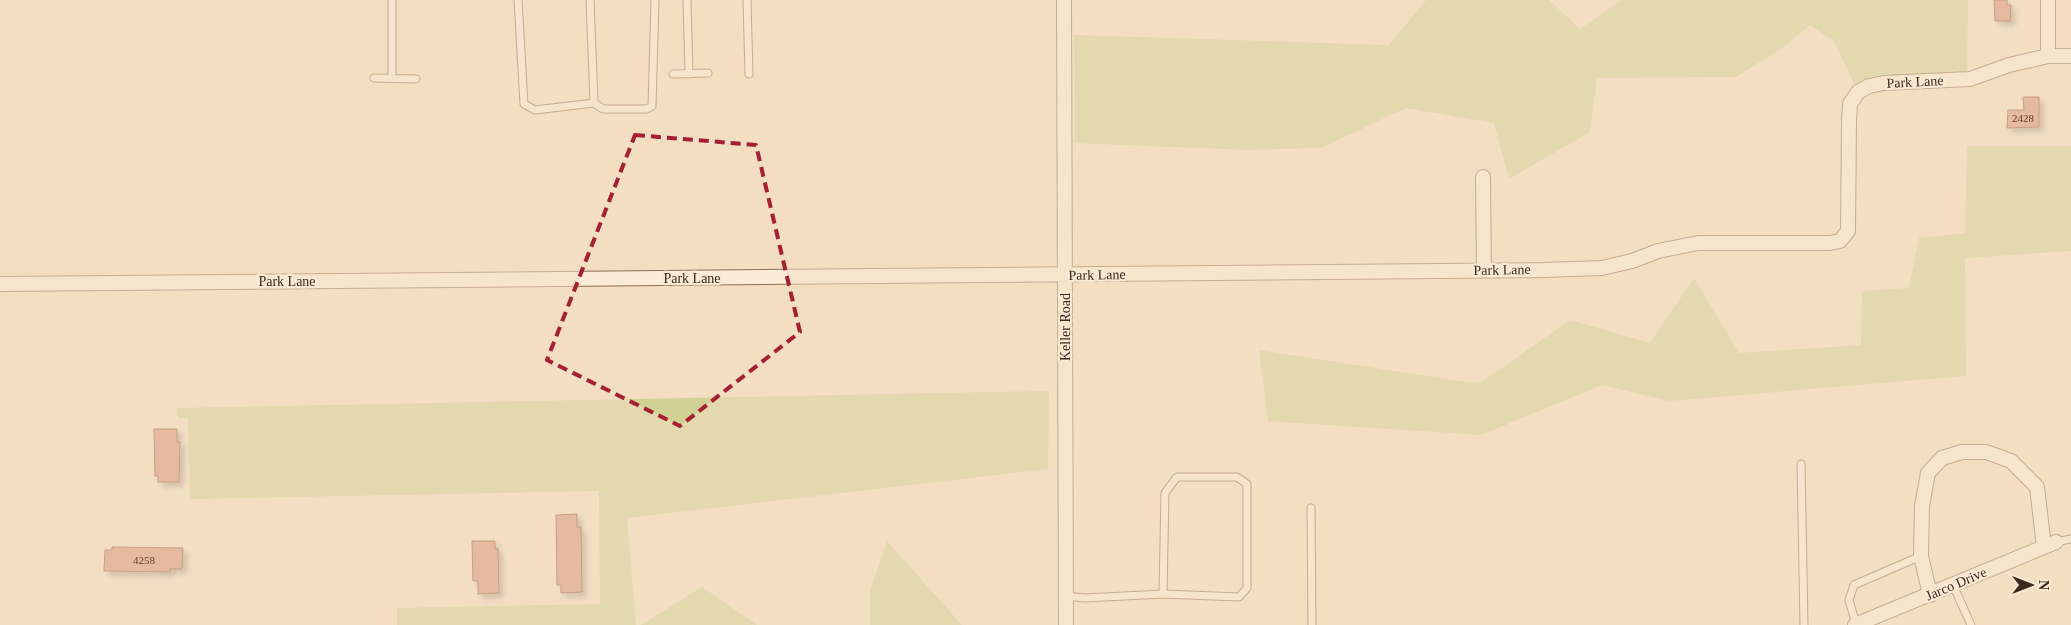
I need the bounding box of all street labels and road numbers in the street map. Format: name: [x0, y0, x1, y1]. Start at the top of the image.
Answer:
street label: Park Lane: [1886, 73, 1944, 91]
street label: Park Lane: [1473, 262, 1531, 278]
street label: Park Lane: [1068, 267, 1126, 283]
street label: Park Lane: [663, 271, 721, 286]
street label: Park Lane: [258, 274, 316, 289]
street label: Keller Road: [1058, 293, 1073, 361]
street label: Jarco Drive: [1923, 564, 1989, 604]

